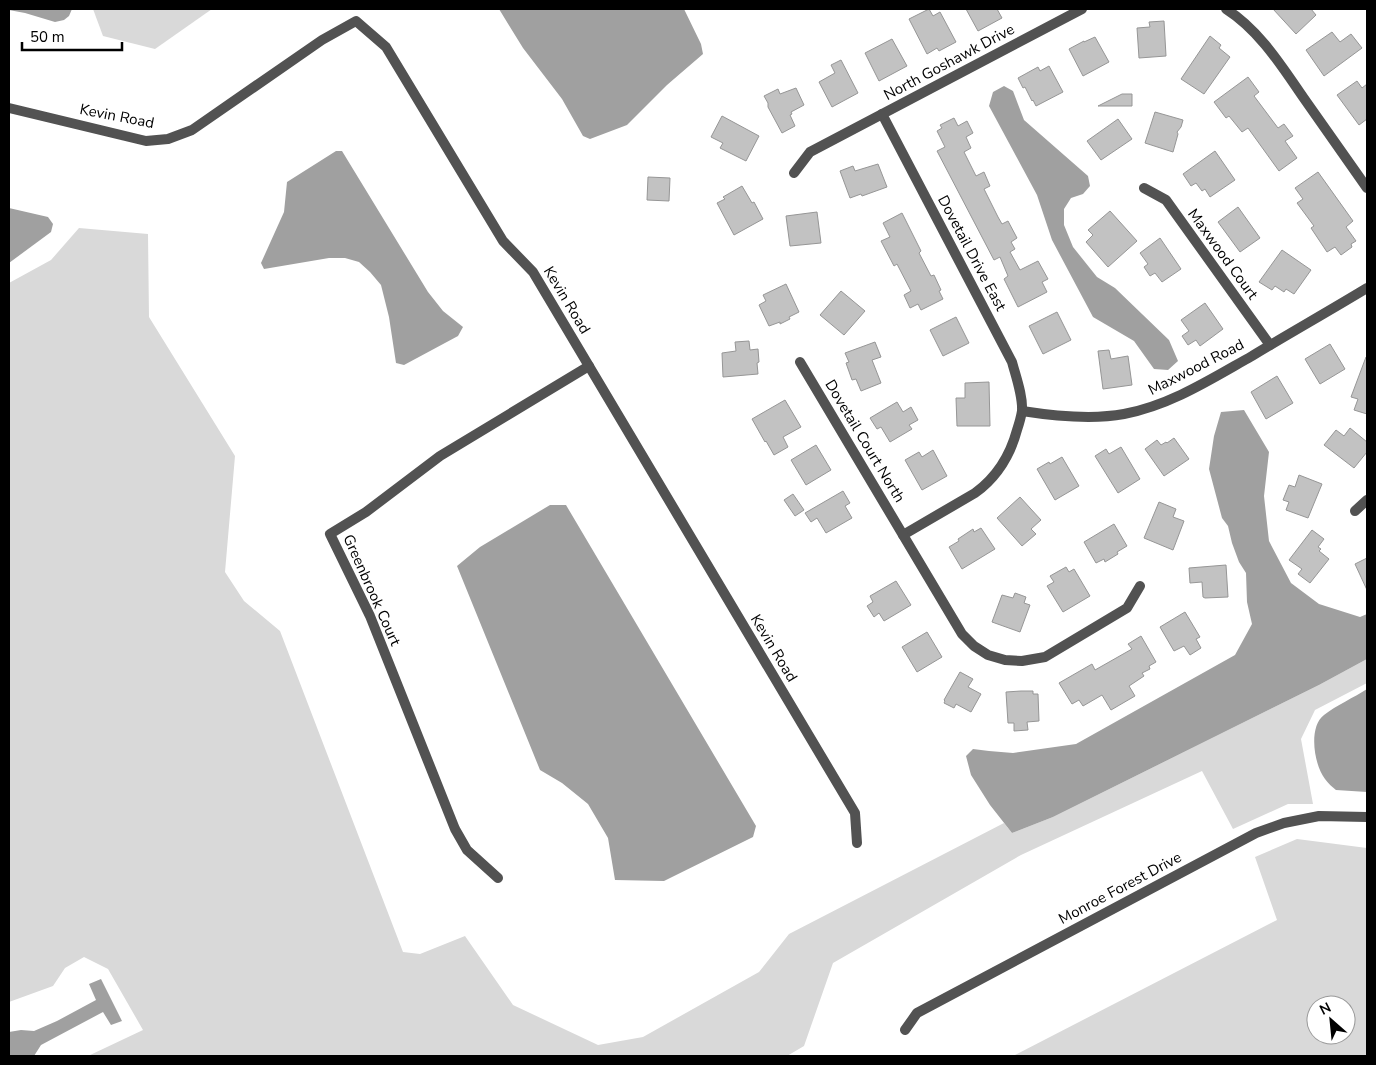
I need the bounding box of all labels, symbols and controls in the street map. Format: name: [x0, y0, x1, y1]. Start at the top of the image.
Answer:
street label: North Goshawk Drive: [880, 19, 1018, 105]
scale bar: [22, 20, 122, 52]
text: 50 m: [30, 27, 65, 47]
street label: Kevin Road: [78, 99, 156, 133]
street label: Dovetail Drive East: [933, 192, 1011, 315]
street label: Maxwood Court: [1183, 205, 1263, 304]
street label: Kevin Road: [539, 262, 595, 338]
street label: Maxwood Road: [1145, 334, 1247, 400]
street label: Dovetail Court North: [820, 376, 910, 506]
street label: Greenbrook Court: [338, 531, 406, 650]
street label: Kevin Road: [746, 610, 802, 686]
street label: Monroe Forest Drive: [1055, 847, 1185, 929]
north arrow: [1306, 995, 1356, 1045]
text: N: [1316, 998, 1334, 1020]

